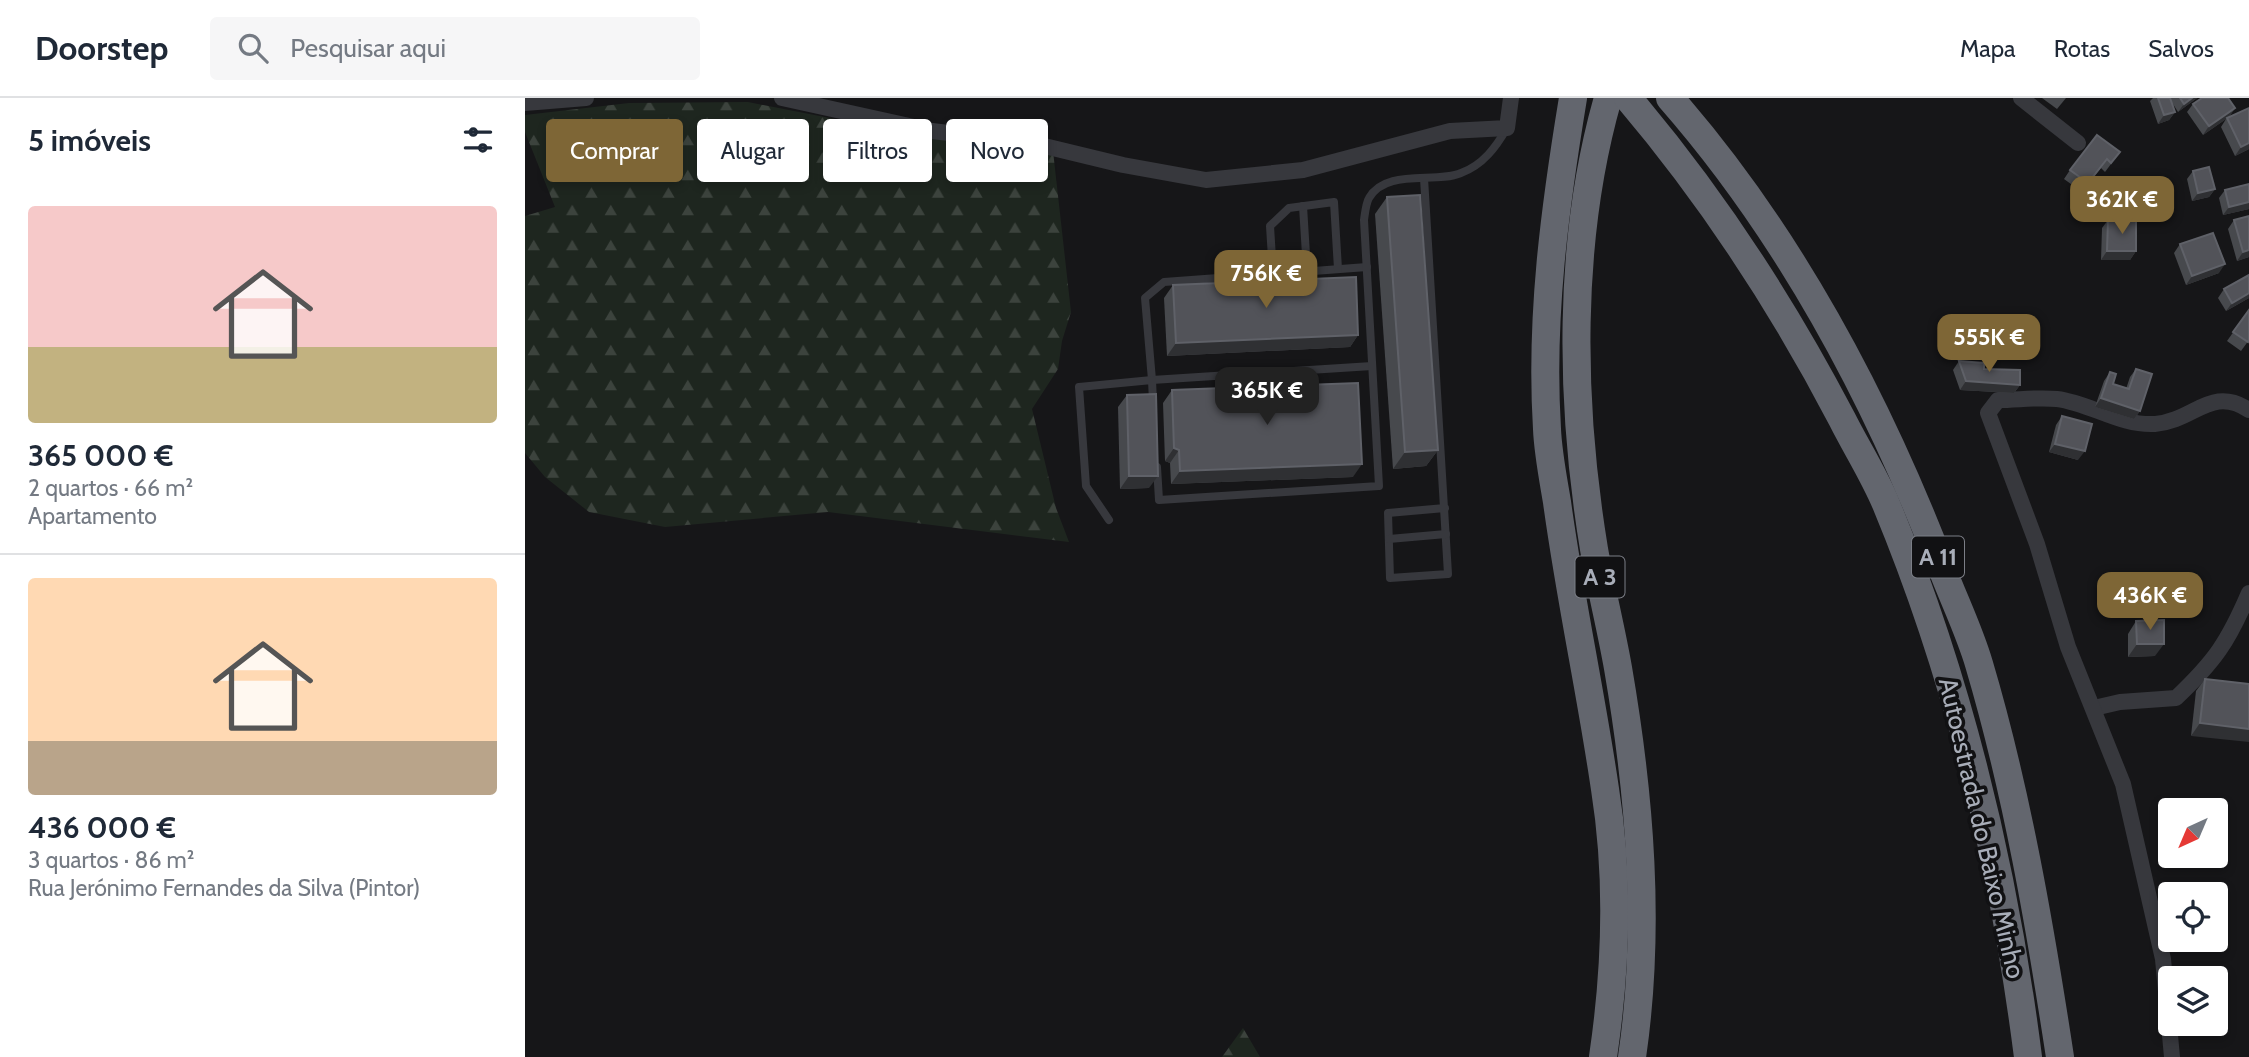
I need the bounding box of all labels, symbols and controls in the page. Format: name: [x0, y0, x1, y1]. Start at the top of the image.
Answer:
search box: [210, 17, 700, 80]
text: Doorstep: [35, 28, 168, 68]
icon: search: [234, 29, 272, 67]
text: Pesquisar aqui: [290, 32, 446, 64]
text: Mapa: [1960, 34, 2016, 63]
text: Rotas: [2054, 34, 2110, 63]
text: Salvos: [2148, 34, 2214, 63]
chip: Comprar: [546, 119, 683, 182]
chip: Alugar: [697, 119, 809, 182]
chip: Filtros: [823, 119, 932, 182]
chip: Novo: [946, 119, 1048, 182]
icon: filters: [459, 121, 497, 159]
text: 5 imóveis: [28, 122, 151, 159]
pin: 362K €: [2065, 176, 2179, 236]
text: 362K €: [2086, 185, 2158, 213]
pin: 756K €: [1209, 250, 1323, 310]
icon: home: [200, 251, 326, 377]
text: 756K €: [1230, 259, 1302, 287]
pin: 555K €: [1932, 314, 2046, 374]
text: 555K €: [1953, 323, 2025, 351]
pin: 365K €: [1210, 368, 1324, 427]
text: 365K €: [1231, 376, 1303, 404]
text: 365 000 €: [28, 437, 173, 474]
text: 2 quartos · 66 m²: [28, 474, 193, 502]
text: Apartamento: [28, 502, 157, 530]
road number: A 11: [1912, 536, 1964, 578]
road number: A 3: [1575, 556, 1625, 598]
pin: 436K €: [2093, 573, 2207, 632]
text: 436K €: [2113, 581, 2187, 609]
icon: home: [200, 623, 326, 749]
street label: Autoestrada do Baixo Minho: [1932, 674, 2032, 982]
north arrow: [2158, 798, 2228, 868]
map controls: [2158, 798, 2228, 1036]
text: 436 000 €: [28, 809, 176, 846]
text: 3 quartos · 86 m²: [28, 846, 194, 874]
text: Rua Jerónimo Fernandes da Silva (Pintor): [28, 874, 420, 902]
button: locate: [2158, 882, 2228, 952]
button: layers: [2158, 966, 2228, 1036]

